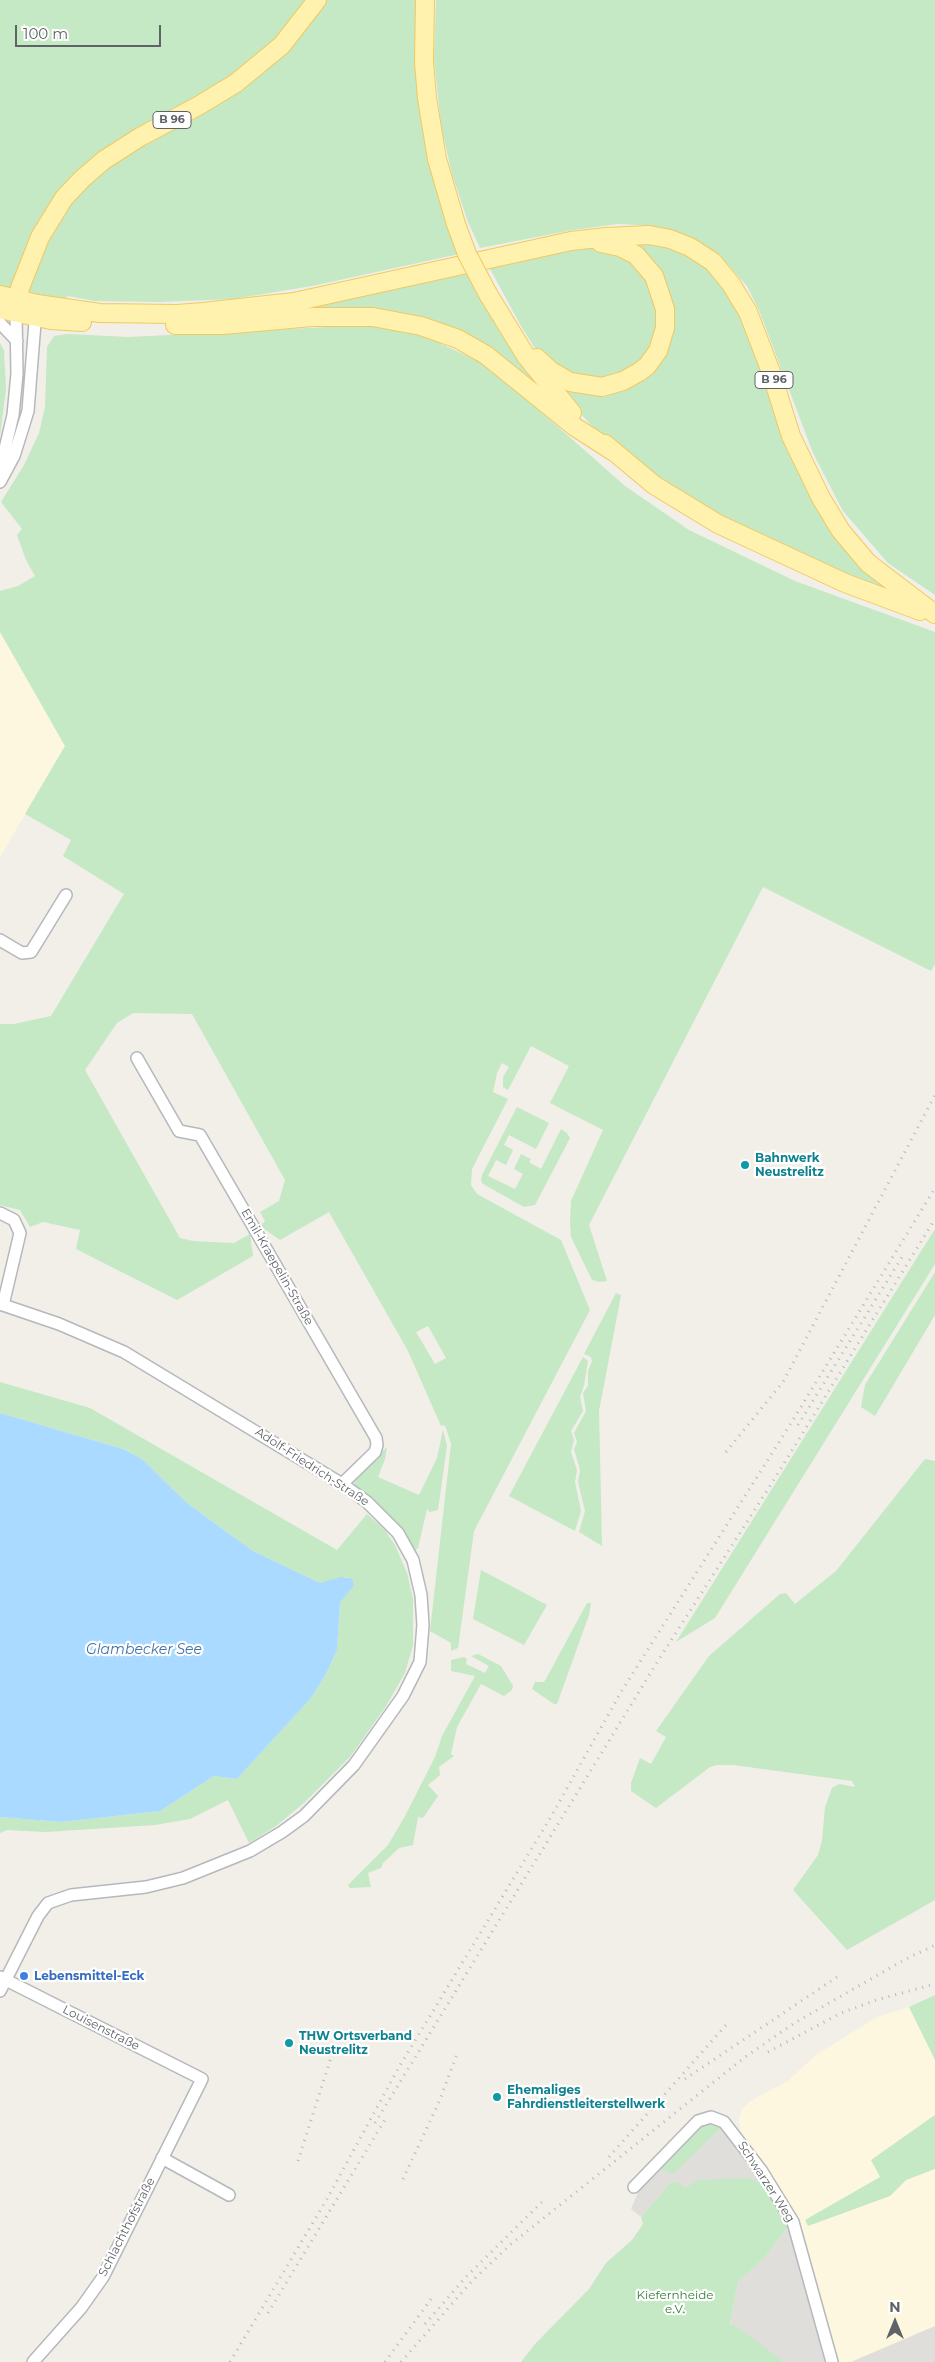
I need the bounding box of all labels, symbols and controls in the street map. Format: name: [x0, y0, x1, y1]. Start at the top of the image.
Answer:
scale bar: [18, 15, 164, 47]
text: 100 m: [23, 24, 68, 43]
road number: B 96: [153, 112, 191, 128]
road number: B 96: [755, 372, 793, 388]
place label: Bahnwerk Neustrelitz: [755, 1151, 824, 1179]
marker: Bahnwerk Neustrelitz: [739, 1159, 751, 1171]
street label: Emil-Kraepelin-Straße: [238, 1206, 316, 1328]
street label: Adolf-Friedrich-Straße: [252, 1425, 372, 1509]
water label: Glambecker See: [86, 1642, 202, 1658]
place label: Lebensmittel-Eck: [34, 1969, 144, 1983]
marker: Lebensmittel-Eck: [18, 1970, 30, 1982]
street label: Louisenstraße: [60, 2002, 142, 2054]
place label: THW Ortsverband Neustrelitz: [299, 2029, 412, 2057]
marker: THW Ortsverband Neustrelitz: [283, 2037, 295, 2049]
place label: Ehemaliges Fahrdienstleiterstellwerk: [507, 2083, 665, 2111]
marker: Ehemaliges Fahrdienstleiterstellwerk: [491, 2091, 503, 2103]
street label: Schwarzer Weg: [734, 2139, 798, 2225]
street label: Schlachthofstraße: [96, 2175, 158, 2279]
park label: Kiefernheide e.V.: [636, 2288, 714, 2316]
north arrow: [870, 2297, 920, 2347]
text: N: [889, 2298, 901, 2316]

